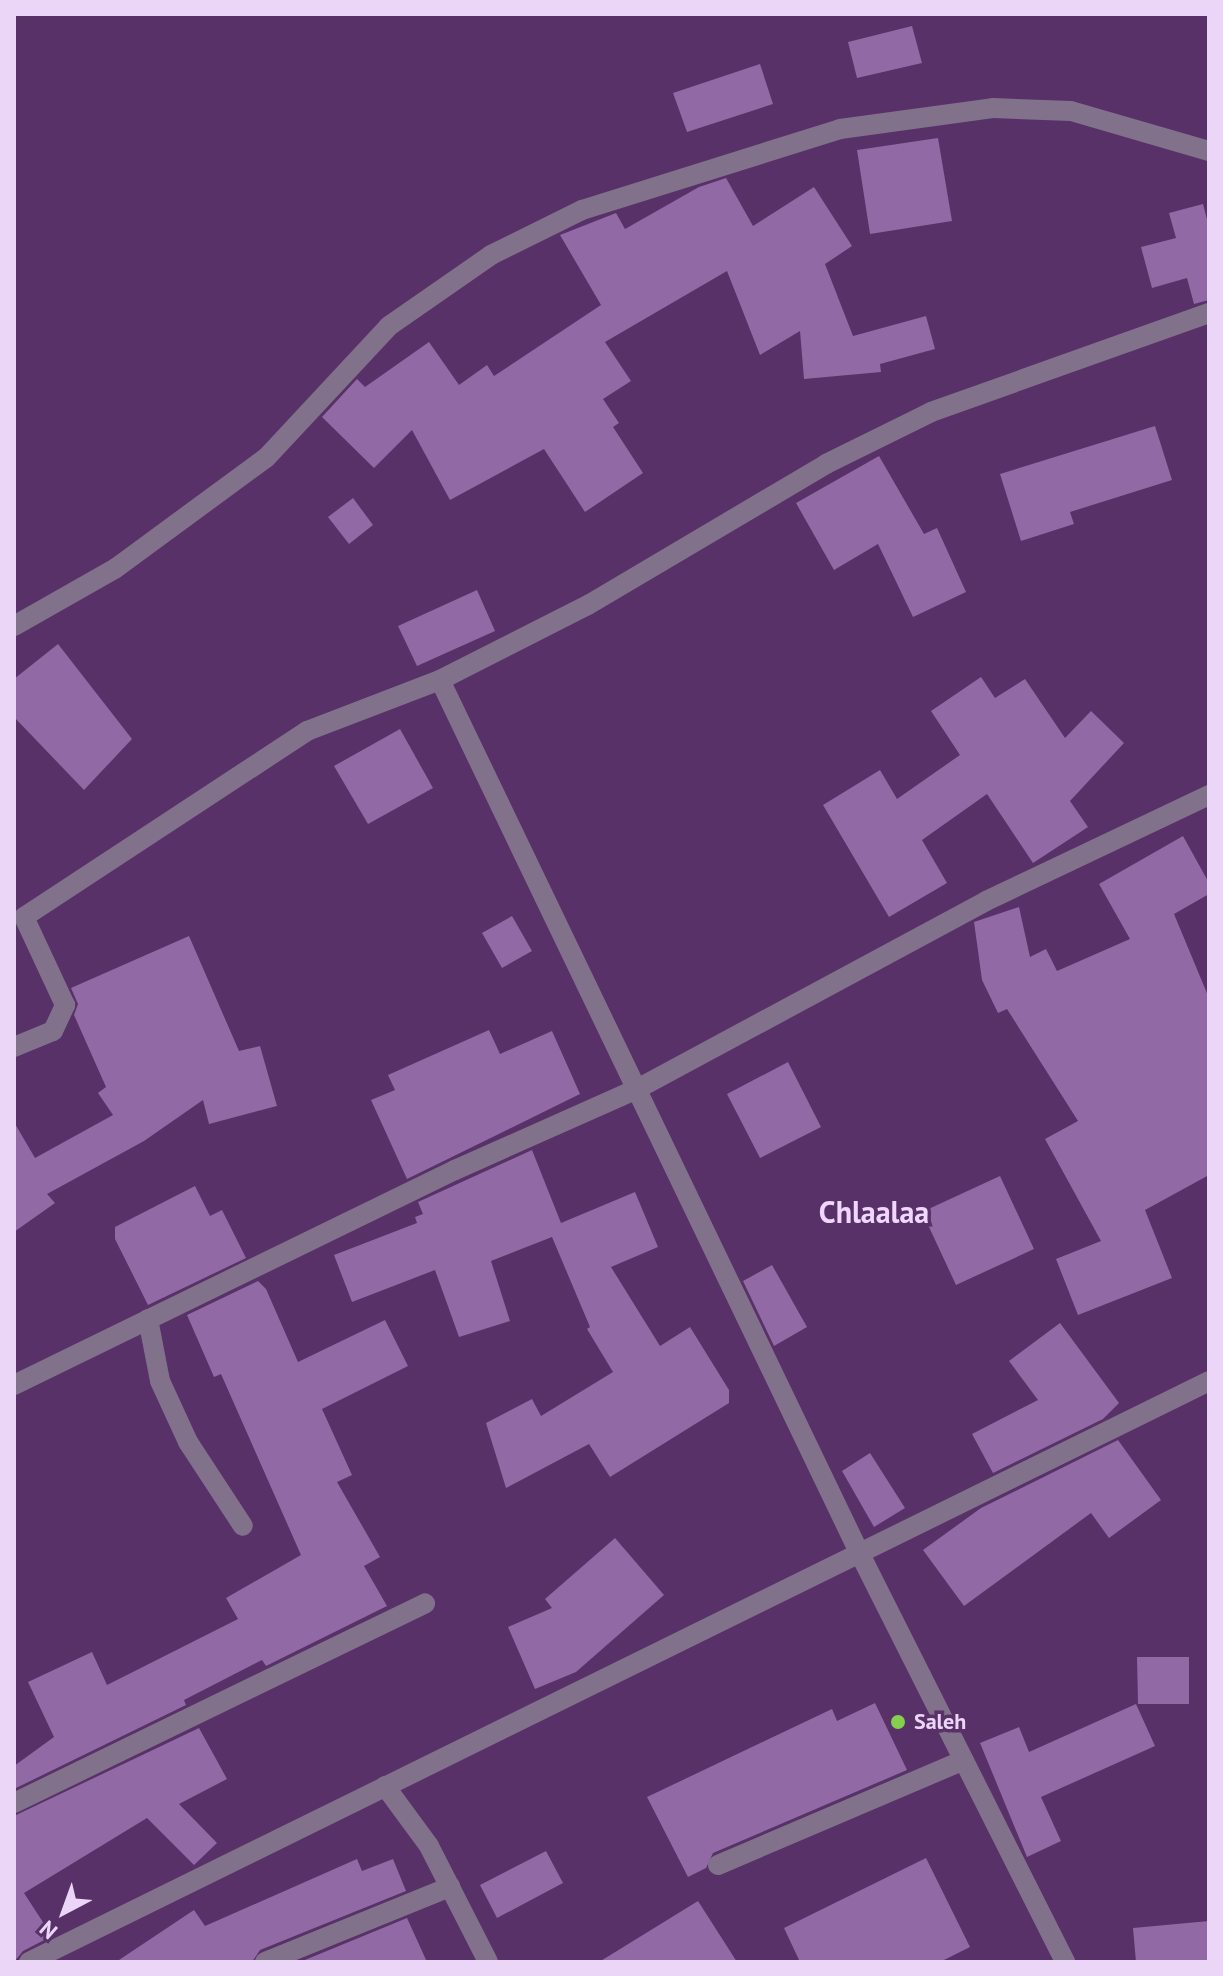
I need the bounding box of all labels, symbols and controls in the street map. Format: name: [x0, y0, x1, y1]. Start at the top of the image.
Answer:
district label: Chlaalaa: [819, 1194, 929, 1230]
place label: Saleh: [914, 1709, 966, 1735]
marker: Saleh: [889, 1713, 907, 1731]
north arrow: [24, 1872, 104, 1952]
text: N: [34, 1915, 63, 1945]

